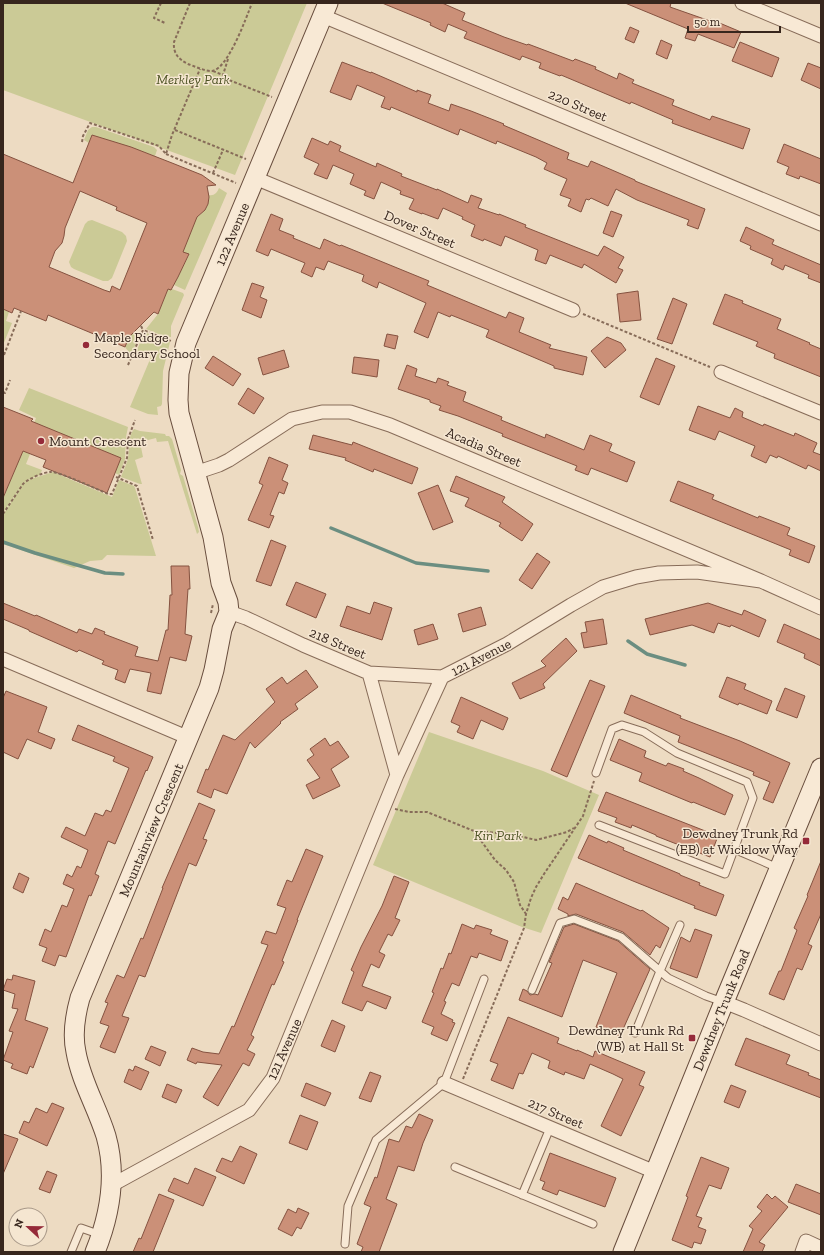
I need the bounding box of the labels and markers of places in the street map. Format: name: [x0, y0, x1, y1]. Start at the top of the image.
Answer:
place label: Maple Ridge Secondary School: [94, 329, 200, 362]
marker: Maple Ridge Secondary School: [81, 340, 91, 350]
place label: Mount Crescent: [49, 433, 147, 450]
marker: Mount Crescent: [36, 436, 46, 446]
place label: Dewdney Trunk Rd (EB) at Wicklow Way: [676, 825, 799, 858]
marker: Dewdney Trunk Rd (EB) at Wicklow Way: [801, 836, 811, 846]
place label: Dewdney Trunk Rd (WB) at Hall St: [568, 1022, 685, 1055]
marker: Dewdney Trunk Rd (WB) at Hall St: [687, 1033, 697, 1043]

